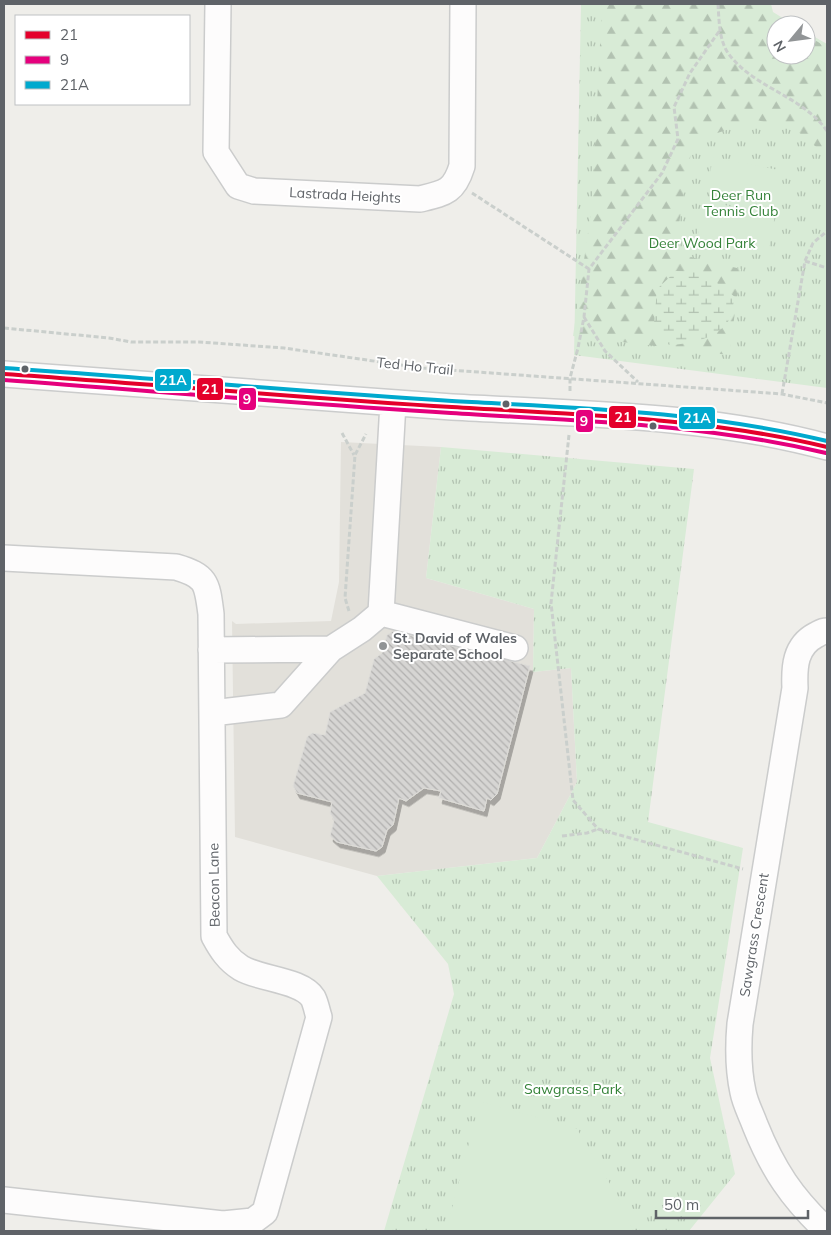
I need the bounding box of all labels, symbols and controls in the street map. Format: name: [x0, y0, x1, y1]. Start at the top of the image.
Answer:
legend: [15, 15, 190, 105]
north arrow: [766, 15, 816, 65]
text: 21: [60, 25, 78, 44]
text: N: [769, 37, 790, 55]
text: 9: [60, 50, 69, 69]
text: 21A: [60, 75, 89, 94]
street label: Lastrada Heights: [289, 183, 401, 207]
park label: Deer Run Tennis Club: [704, 186, 778, 220]
park label: Deer Wood Park: [649, 234, 756, 252]
street label: Ted Ho Trail: [376, 353, 454, 379]
unlabelled marker: [20, 364, 30, 374]
line badge: 21A: [154, 368, 192, 392]
text: 21A: [159, 371, 187, 389]
line badge: 21: [196, 377, 224, 401]
text: 21: [202, 380, 218, 398]
line badge: 9: [238, 387, 257, 411]
text: 9: [243, 390, 251, 408]
unlabelled marker: [501, 399, 511, 409]
line badge: 21: [608, 405, 637, 429]
line badge: 21A: [678, 406, 716, 430]
text: 21: [615, 408, 631, 426]
line badge: 9: [575, 409, 594, 433]
text: 21A: [683, 409, 711, 427]
text: 9: [580, 412, 588, 430]
unlabelled marker: [648, 421, 658, 431]
place label: St. David of Wales Separate School: [393, 629, 517, 663]
marker: St. David of Wales Separate School: [377, 640, 389, 652]
street label: Beacon Lane: [204, 843, 224, 927]
street label: Sawgrass Crescent: [735, 872, 773, 998]
park label: Sawgrass Park: [524, 1080, 623, 1098]
scale bar: [656, 1188, 808, 1220]
text: 50 m: [664, 1195, 699, 1214]

